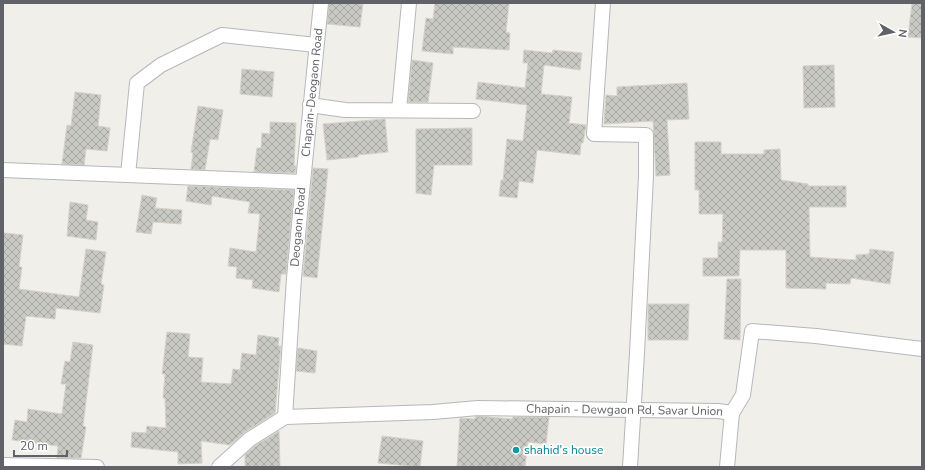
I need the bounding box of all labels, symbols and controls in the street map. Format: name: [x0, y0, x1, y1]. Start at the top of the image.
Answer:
north arrow: [873, 12, 913, 52]
street label: Chapain-Deogaon Road: [298, 27, 326, 158]
text: N: [894, 28, 910, 38]
street label: Deogaon Road: [287, 187, 309, 267]
street label: Chapain - Dewgaon Rd, Savar Union: [526, 401, 724, 420]
scale bar: [14, 432, 67, 458]
text: 20 m: [20, 438, 48, 454]
place label: shahid's house: [524, 442, 603, 458]
marker: shahid's house: [511, 445, 521, 455]

